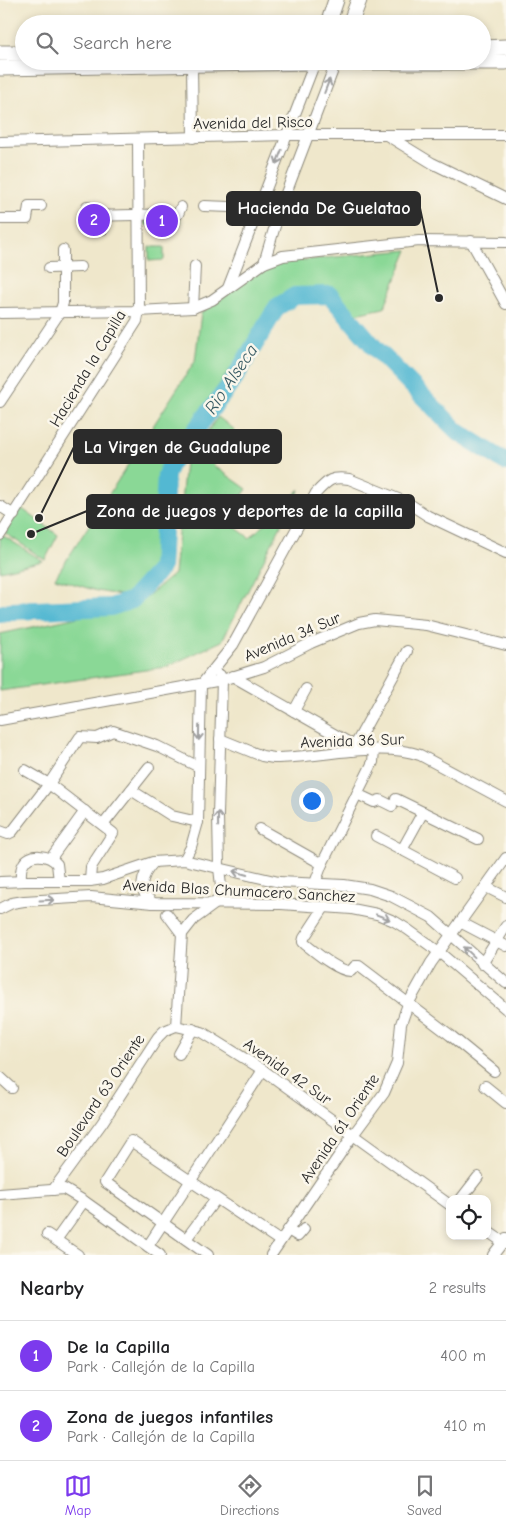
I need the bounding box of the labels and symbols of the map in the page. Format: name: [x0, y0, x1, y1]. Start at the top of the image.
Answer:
one-way arrow: [323, 79, 332, 94]
street label: Avenida del Risco: [193, 113, 313, 133]
one-way arrow: [274, 149, 283, 164]
callout: Hacienda De Guelatao: [227, 192, 420, 225]
text: Hacienda De Guelatao: [237, 198, 411, 219]
pin: 2: [78, 201, 110, 239]
pin: 1: [146, 202, 178, 240]
street label: Hacienda la Capilla: [46, 307, 130, 430]
water label: Rio Alseca: [201, 341, 262, 418]
callout: La Virgen de Guadalupe: [74, 430, 281, 463]
text: La Virgen de Guadalupe: [84, 437, 270, 458]
callout: Zona de juegos y deportes de la capilla: [87, 495, 414, 528]
text: Zona de juegos y deportes de la capilla: [97, 501, 403, 522]
street label: Avenida 34 Sur: [242, 608, 344, 665]
one-way arrow: [194, 724, 204, 741]
street label: Avenida 36 Sur: [300, 730, 405, 752]
your location: [299, 788, 325, 814]
one-way arrow: [213, 811, 223, 828]
one-way arrow: [233, 868, 249, 878]
street label: Avenida Blas Chumacero Sanchez: [122, 876, 356, 906]
one-way arrow: [39, 895, 55, 904]
one-way arrow: [375, 913, 390, 922]
one-way arrow: [463, 946, 475, 958]
street label: Boulevard 63 Oriente: [53, 1031, 148, 1160]
street label: Avenida 42 Sur: [240, 1035, 335, 1109]
street label: Avenida 61 Oriente: [297, 1071, 383, 1187]

